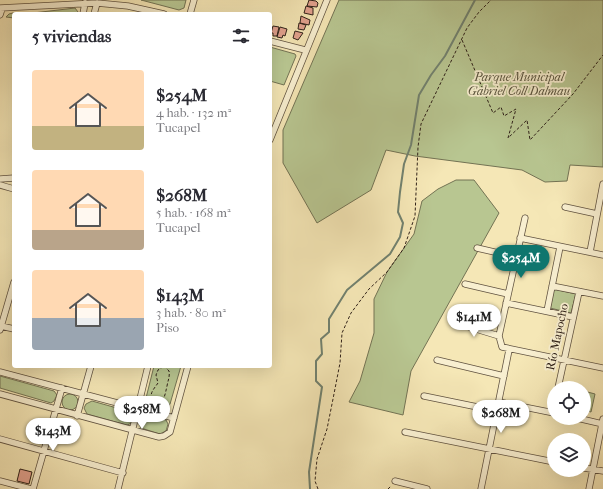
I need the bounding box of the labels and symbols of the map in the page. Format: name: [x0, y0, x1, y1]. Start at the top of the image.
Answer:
park label: Parque Municipal Gabriel Coll Dalmau: [468, 70, 570, 98]
pin: $254M: [493, 245, 549, 279]
street label: Río Mapocho: [543, 302, 571, 372]
pin: $141M: [446, 304, 502, 338]
pin: $258M: [114, 396, 170, 430]
pin: $268M: [473, 400, 529, 434]
pin: $143M: [25, 418, 81, 452]

